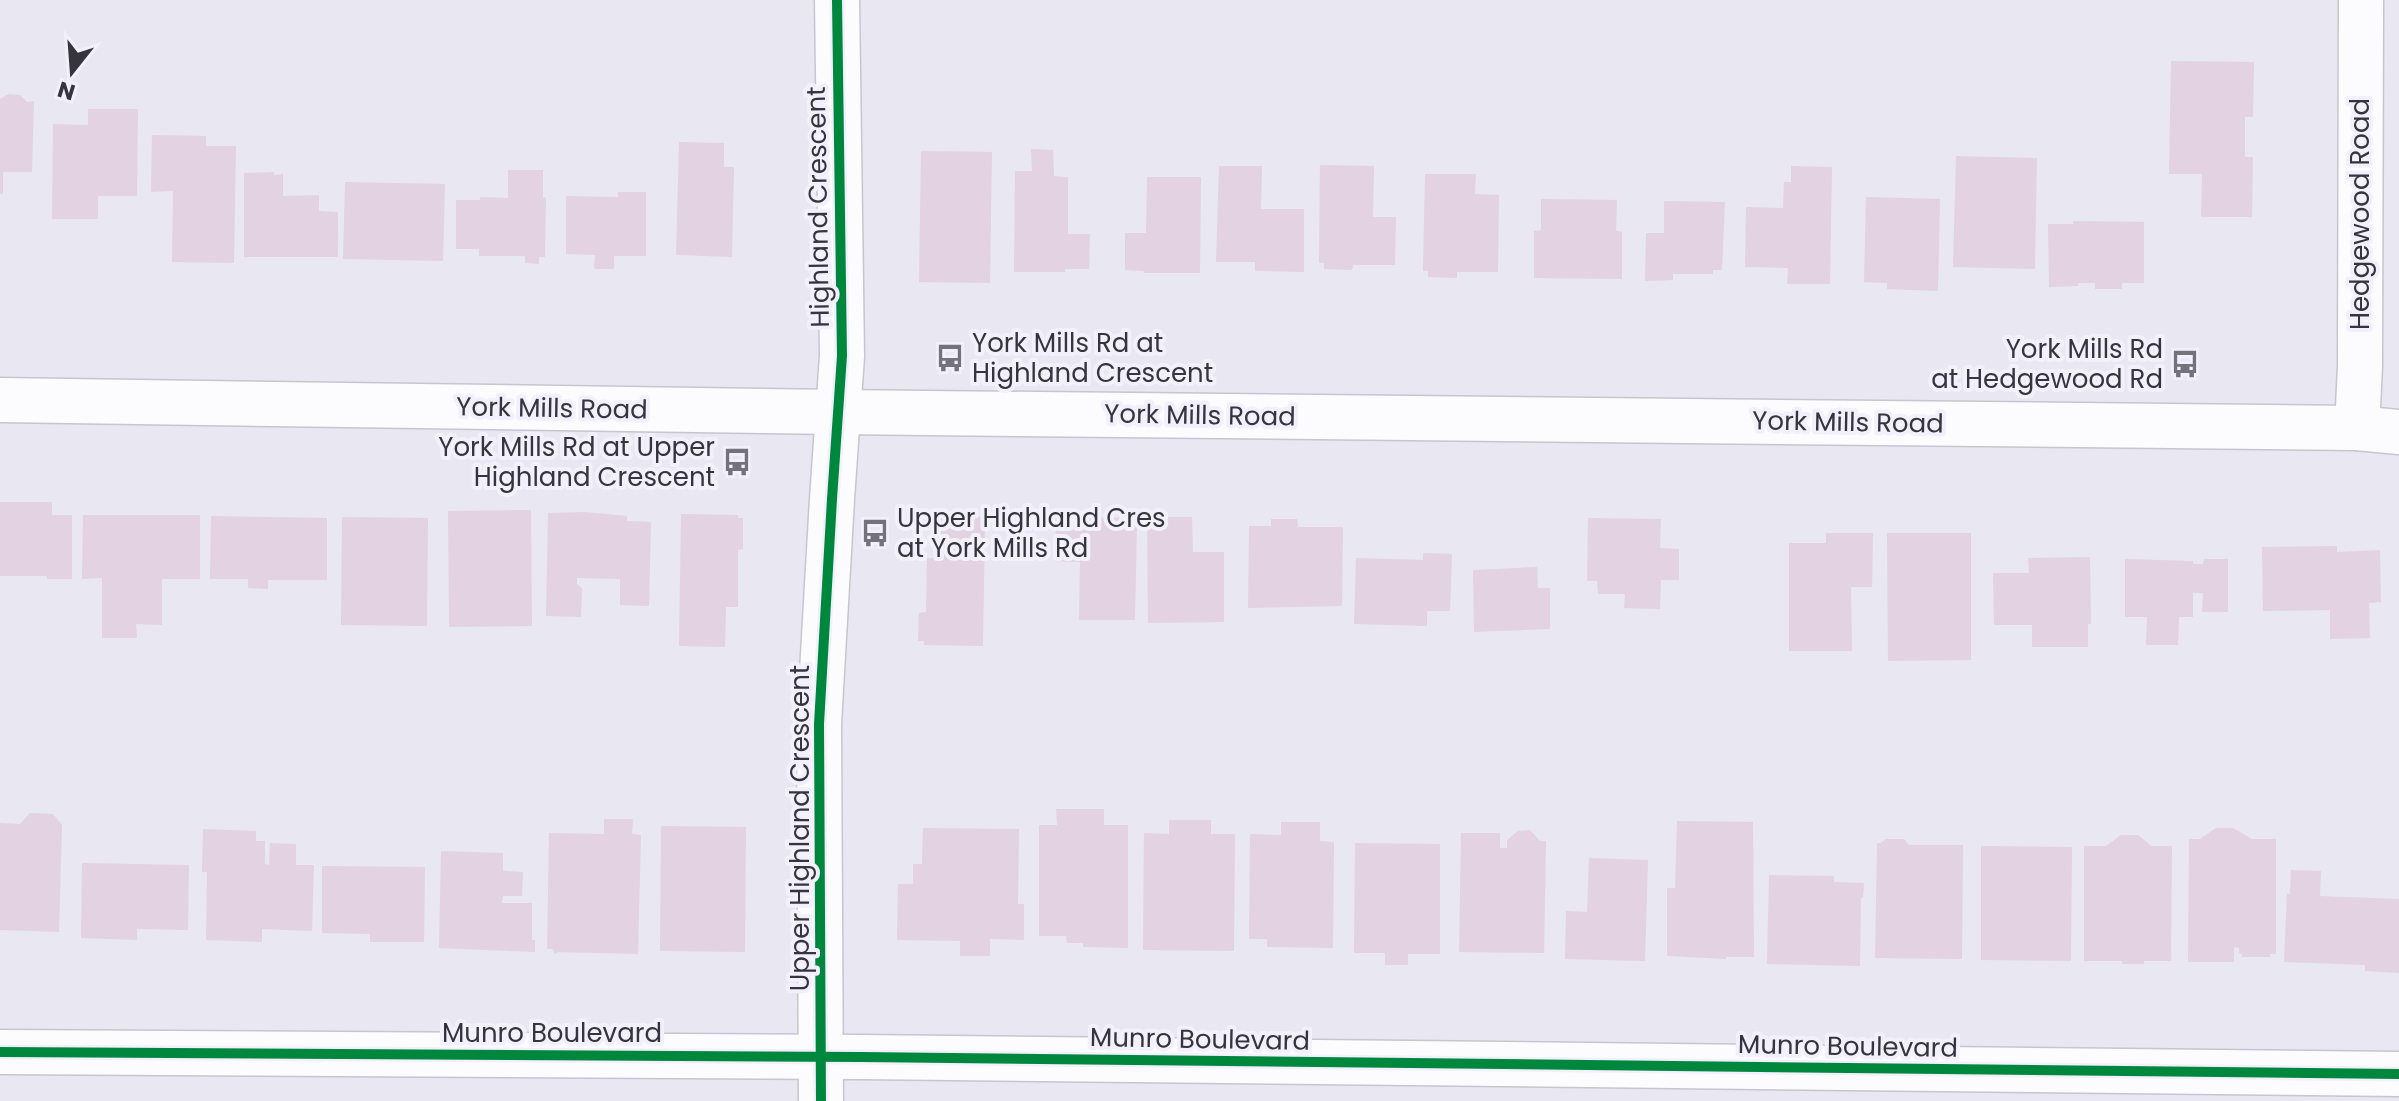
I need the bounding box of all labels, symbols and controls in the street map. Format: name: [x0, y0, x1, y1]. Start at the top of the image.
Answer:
north arrow: [32, 32, 112, 112]
text: N: [54, 73, 79, 108]
street label: Highland Crescent: [798, 86, 838, 328]
street label: Hedgewood Road: [2342, 98, 2378, 330]
place label: York Mills Rd at Highland Crescent: [972, 325, 1213, 391]
place label: York Mills Rd at Hedgewood Rd: [1931, 331, 2163, 397]
bus stop icon: York Mills Rd at Highland Crescent: [935, 343, 965, 373]
bus stop icon: York Mills Rd at Hedgewood Rd: [2170, 349, 2200, 379]
street label: York Mills Road: [456, 388, 648, 428]
street label: York Mills Road: [1104, 395, 1296, 435]
street label: York Mills Road: [1752, 402, 1944, 442]
place label: York Mills Rd at Upper Highland Crescent: [438, 429, 715, 495]
bus stop icon: York Mills Rd at Upper Highland Crescent: [722, 447, 752, 477]
place label: Upper Highland Cres at York Mills Rd: [897, 500, 1166, 566]
bus stop icon: Upper Highland Cres at York Mills Rd: [860, 518, 890, 548]
street label: Upper Highland Crescent: [782, 665, 818, 991]
street label: Munro Boulevard: [442, 1015, 662, 1051]
street label: Munro Boulevard: [1090, 1019, 1310, 1059]
street label: Munro Boulevard: [1738, 1026, 1958, 1066]

